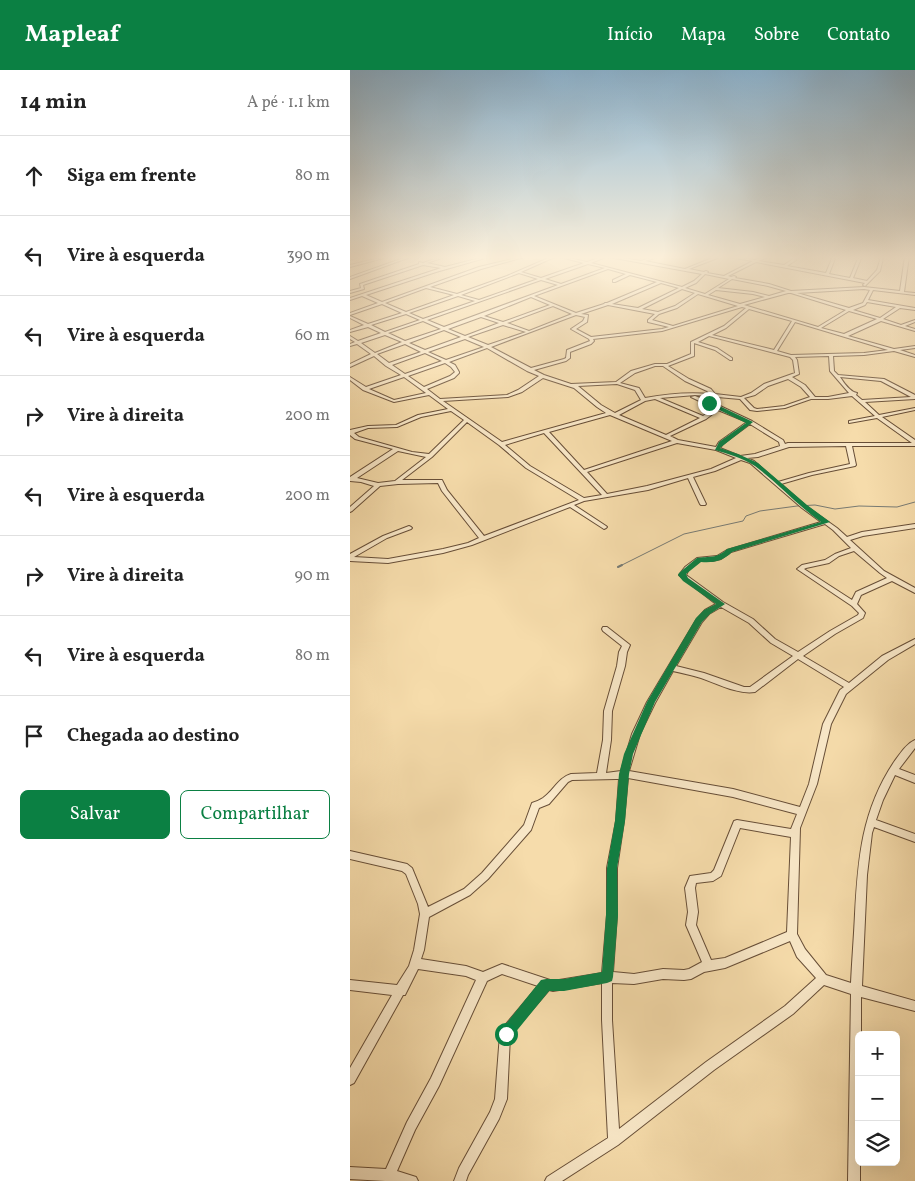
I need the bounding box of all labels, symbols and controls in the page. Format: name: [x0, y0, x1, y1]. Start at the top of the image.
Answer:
text: Mapleaf: [25, 18, 119, 52]
text: Início: [607, 23, 653, 48]
text: Mapa: [681, 23, 726, 48]
text: Sobre: [754, 23, 799, 48]
text: Contato: [827, 23, 890, 48]
text: 14 min: [20, 88, 87, 117]
text: A pé · 1.1 km: [247, 92, 330, 114]
icon: ahead: [20, 162, 48, 190]
text: Siga em frente: [67, 163, 196, 189]
text: 80 m: [295, 165, 330, 187]
icon: left: [20, 242, 48, 270]
text: Vire à esquerda: [67, 243, 205, 269]
text: 390 m: [287, 245, 330, 267]
icon: left: [20, 322, 48, 350]
text: Vire à esquerda: [67, 323, 205, 349]
text: 60 m: [295, 325, 330, 347]
route end: [698, 392, 721, 415]
icon: right: [20, 402, 48, 430]
text: Vire à direita: [67, 403, 184, 429]
text: 200 m: [285, 405, 330, 427]
icon: left: [20, 482, 48, 510]
text: Vire à esquerda: [67, 483, 205, 509]
text: 200 m: [285, 485, 330, 507]
icon: right: [20, 562, 48, 590]
text: Vire à direita: [67, 563, 184, 589]
text: 90 m: [294, 565, 330, 587]
icon: left: [20, 642, 48, 670]
text: Vire à esquerda: [67, 643, 205, 669]
text: 80 m: [295, 645, 330, 667]
icon: arrive: [20, 722, 48, 750]
text: Chegada ao destino: [67, 723, 239, 749]
button: Salvar: [20, 790, 170, 839]
button: Compartilhar: [180, 790, 330, 839]
route start: [495, 1023, 518, 1046]
map controls: [855, 1031, 900, 1166]
button: +: [855, 1031, 900, 1076]
button: −: [855, 1076, 900, 1121]
button: layers: [855, 1121, 900, 1166]

